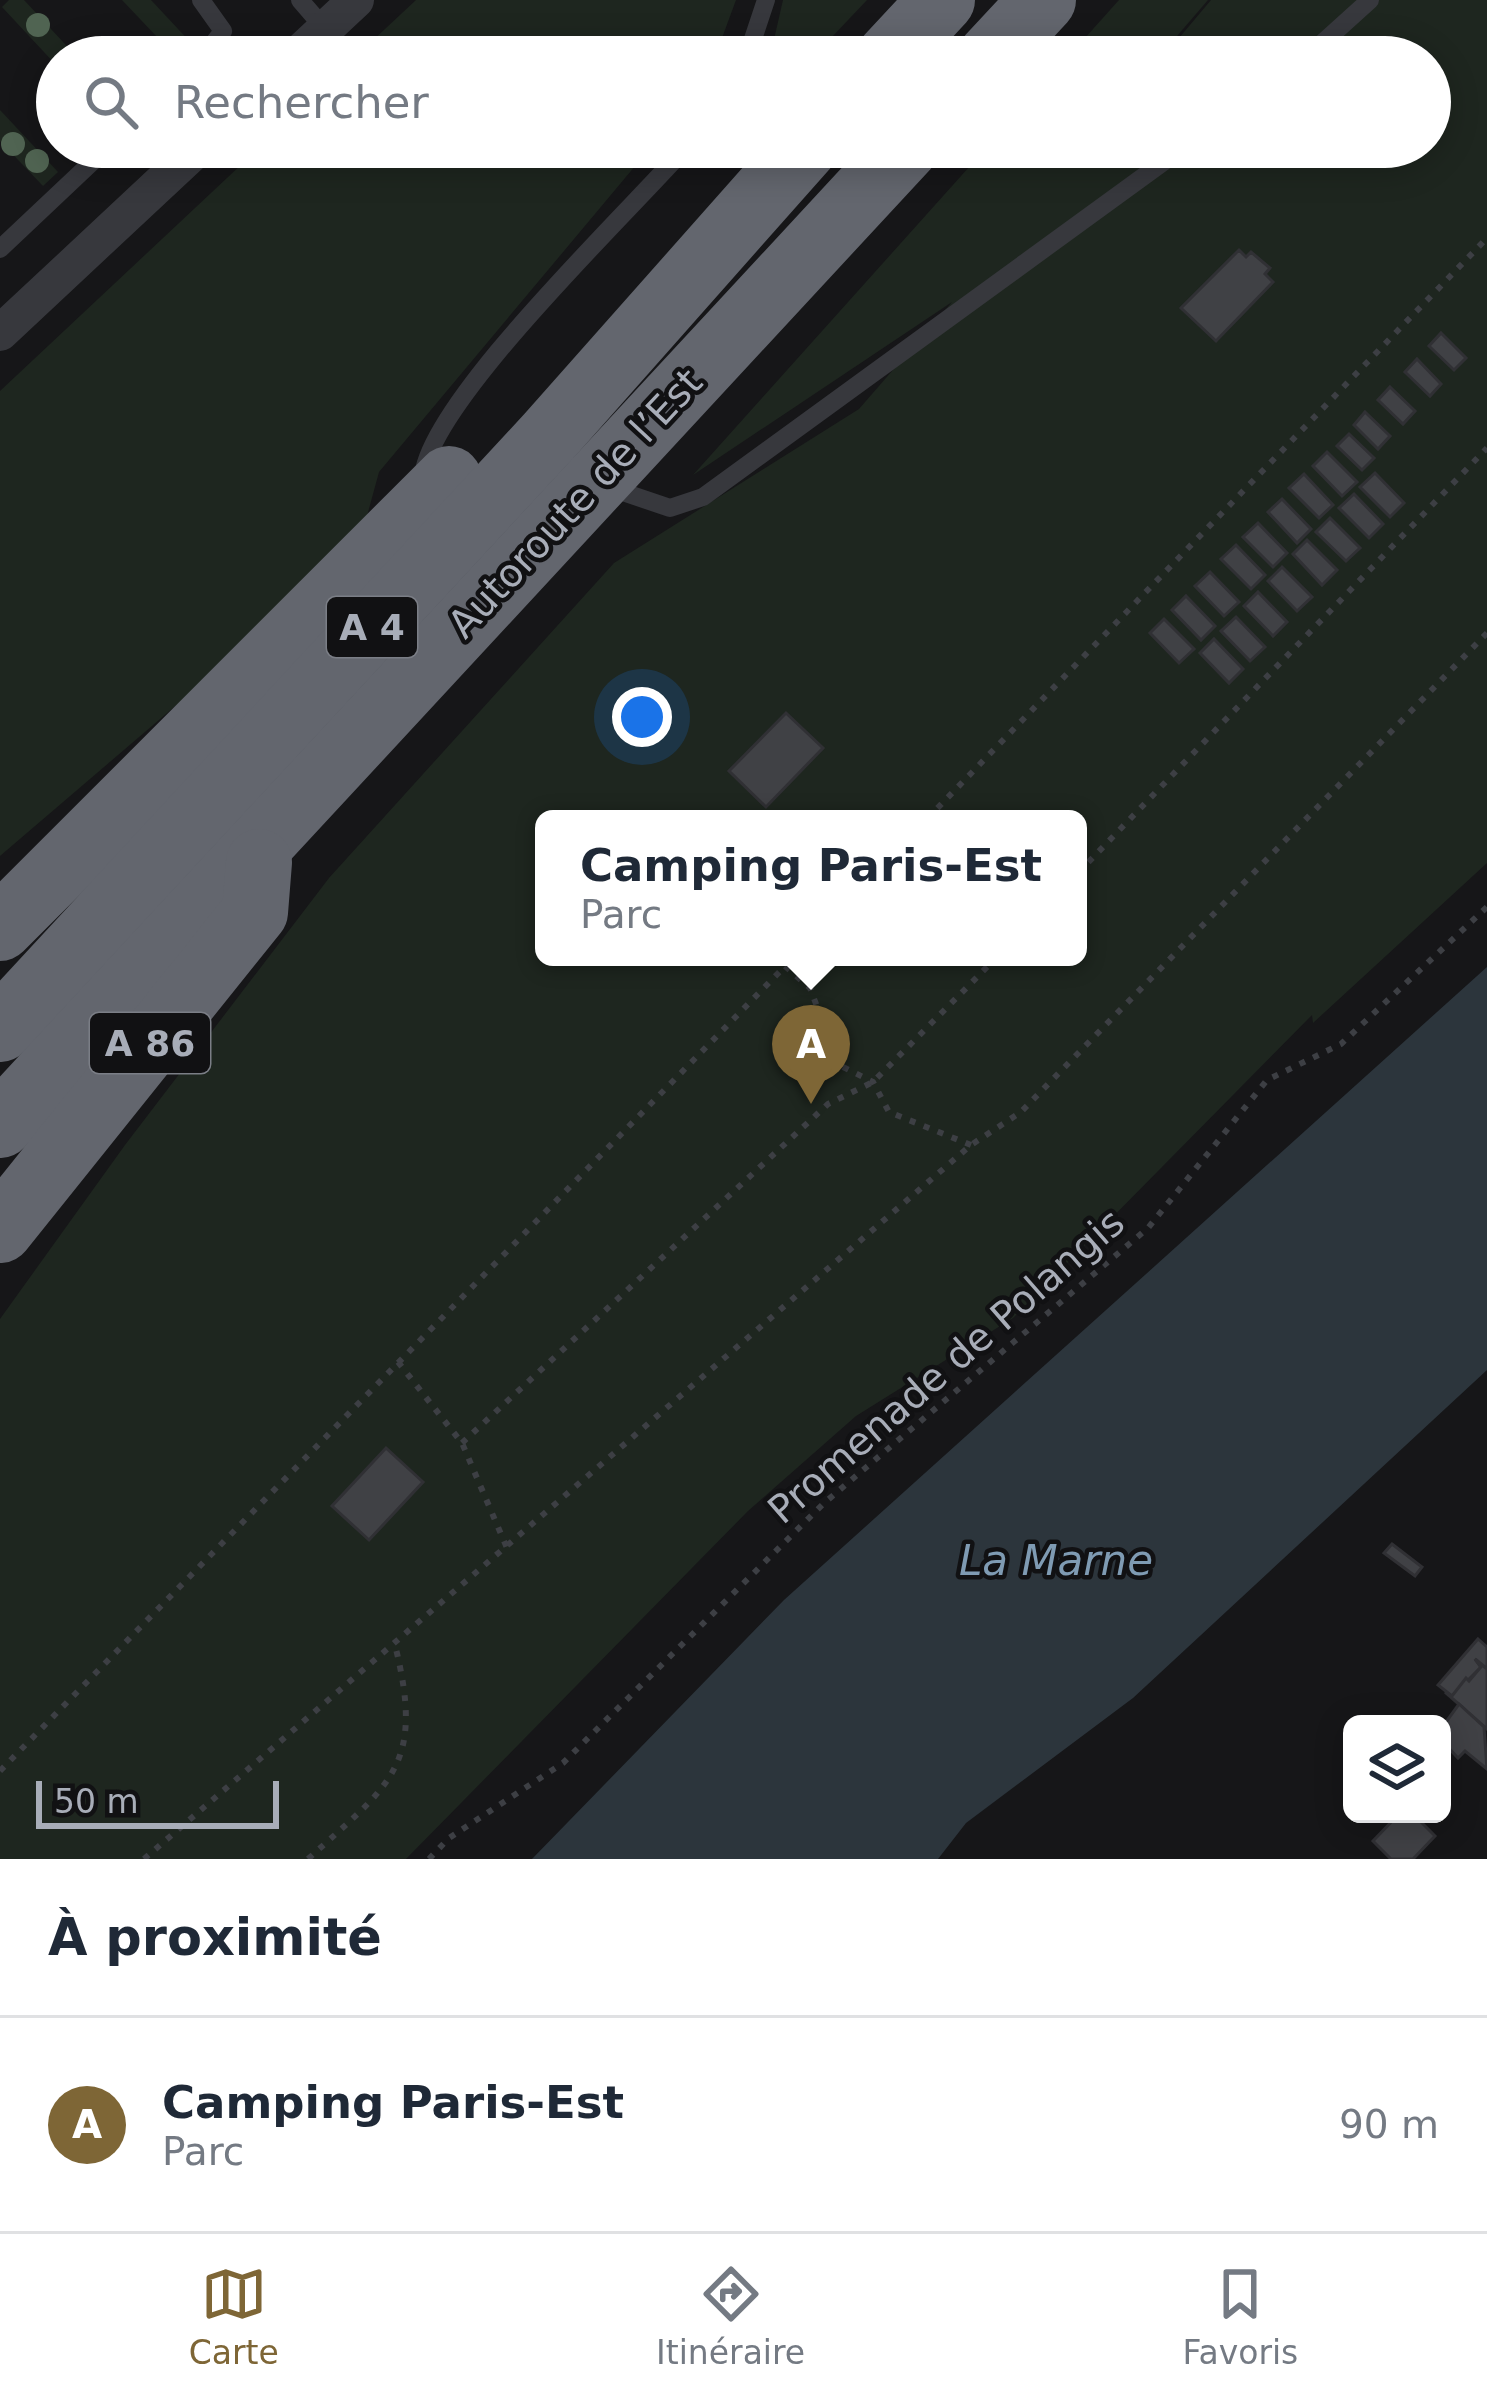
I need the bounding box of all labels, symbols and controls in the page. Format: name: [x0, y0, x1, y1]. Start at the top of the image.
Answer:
search box: [36, 36, 1451, 168]
icon: search: [78, 69, 144, 135]
text: Rechercher: [174, 76, 429, 129]
street label: Autoroute de l’Est: [439, 359, 711, 647]
road number: A 4: [327, 597, 417, 657]
your location: [612, 687, 672, 747]
popup: [535, 810, 1087, 966]
text: Camping Paris-Est: [580, 839, 1042, 892]
text: Parc: [580, 892, 662, 937]
pin: A: [772, 1005, 850, 1104]
road number: A 86: [90, 1013, 210, 1073]
street label: Promenade de Polangis: [759, 1199, 1133, 1533]
water label: La Marne: [959, 1536, 1153, 1585]
map controls: [1343, 1715, 1451, 1823]
button: layers: [1343, 1715, 1451, 1823]
scale bar: [36, 1775, 279, 1828]
text: 50 m: [54, 1782, 139, 1821]
text: À proximité: [48, 1908, 382, 1967]
text: Camping Paris-Est: [162, 2076, 624, 2129]
text: A: [72, 2102, 102, 2147]
text: 90 m: [1339, 2102, 1439, 2147]
text: Parc: [162, 2129, 244, 2174]
tab: Carte: [189, 2261, 279, 2372]
tab: Itinéraire: [656, 2261, 805, 2372]
tab: Favoris: [1182, 2261, 1298, 2372]

